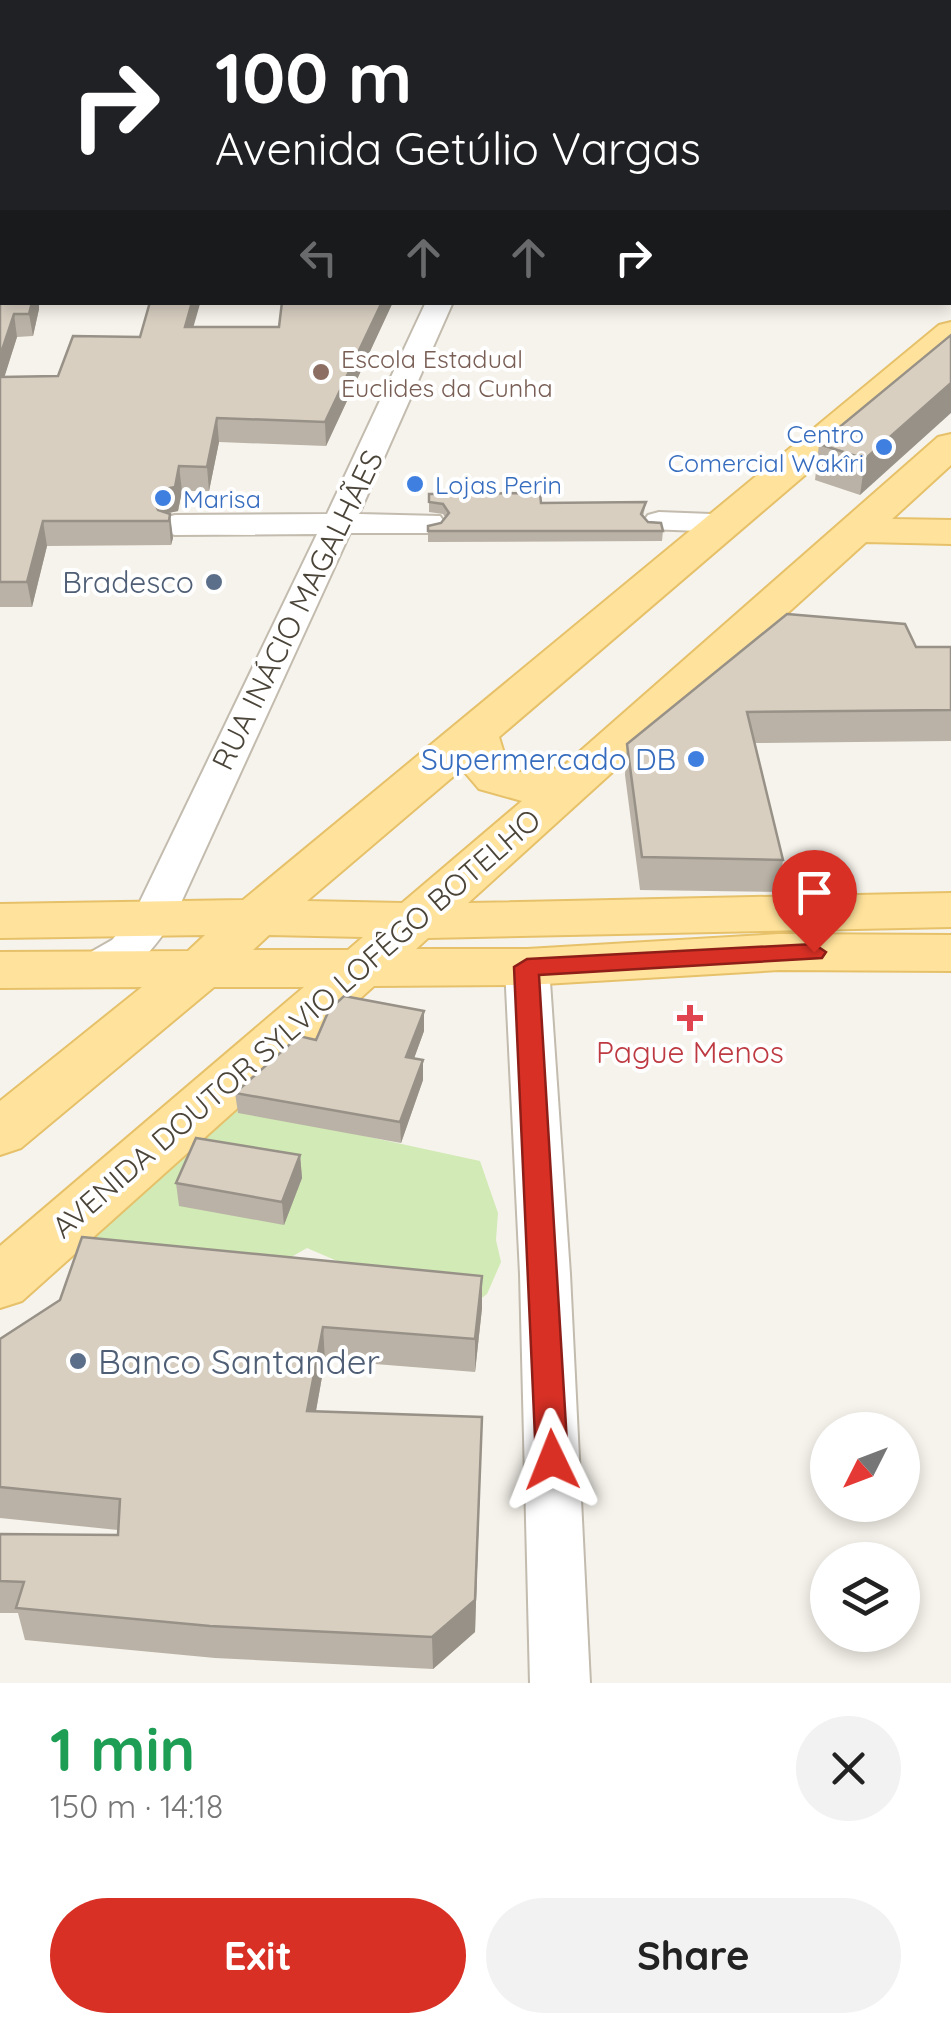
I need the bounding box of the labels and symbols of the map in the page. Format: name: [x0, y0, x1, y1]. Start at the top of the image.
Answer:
place label: Escola Estadual Euclides da Cunha: [341, 343, 553, 403]
marker: Escola Estadual Euclides da Cunha: [310, 361, 332, 383]
place label: Centro Comercial Wakîri: [668, 418, 864, 478]
marker: Centro Comercial Wakîri: [873, 436, 895, 458]
street label: RUA INÁCIO MAGALHÃES: [203, 444, 391, 776]
place label: Lojas Perin: [435, 469, 562, 500]
marker: Lojas Perin: [404, 473, 426, 495]
place label: Marisa: [183, 483, 261, 514]
marker: Marisa: [152, 487, 174, 509]
place label: Bradesco: [62, 563, 194, 601]
marker: Bradesco: [203, 571, 225, 593]
place label: Supermercado DB: [421, 740, 676, 778]
marker: Supermercado DB: [685, 748, 707, 770]
street label: AVENIDA DOUTOR SYLVIO LOFÊGO BOTELHO: [44, 800, 548, 1246]
pin: [772, 850, 857, 953]
marker: Pague Menos: [679, 1007, 701, 1029]
place label: Pague Menos: [596, 1033, 784, 1071]
place label: Banco Santander: [98, 1339, 380, 1383]
marker: Banco Santander: [67, 1350, 89, 1372]
position arrow: [500, 1408, 604, 1512]
north arrow: [810, 1412, 920, 1522]

